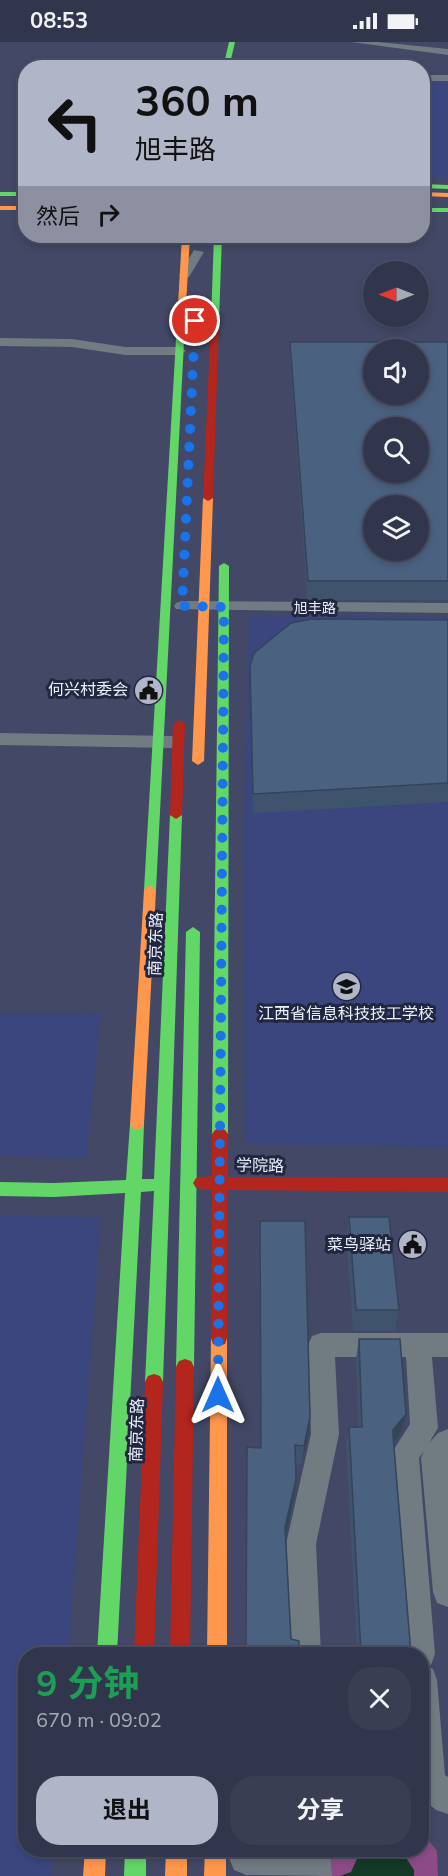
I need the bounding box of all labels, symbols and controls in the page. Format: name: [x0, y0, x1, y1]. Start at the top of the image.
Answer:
text: 08:53: [30, 6, 88, 36]
text: 360 m: [135, 74, 259, 131]
icon: left: [36, 84, 114, 162]
text: 旭丰路: [135, 132, 216, 169]
icon: right: [92, 198, 125, 231]
text: 然后: [36, 202, 80, 232]
north arrow: [363, 261, 429, 327]
map controls: [363, 261, 429, 561]
pin: [169, 295, 220, 346]
icon: arrive: [178, 304, 211, 337]
button: sound: [363, 339, 429, 405]
button: search: [363, 417, 429, 483]
button: layers: [363, 495, 429, 561]
street label: 旭丰路: [294, 599, 336, 618]
public building icon: 何兴村委会: [133, 674, 165, 706]
place label: 何兴村委会: [48, 679, 128, 701]
street label: 南京东路: [144, 912, 168, 976]
school or university icon: 江西省信息科技技工学校: [330, 970, 362, 1002]
place label: 江西省信息科技技工学校: [258, 1003, 434, 1025]
street label: 学院路: [236, 1155, 284, 1177]
public building icon: 菜鸟驿站: [396, 1229, 428, 1261]
place label: 菜鸟驿站: [327, 1234, 391, 1256]
position arrow: [186, 1363, 250, 1427]
street label: 南京东路: [125, 1398, 149, 1462]
text: 9 分钟: [36, 1660, 139, 1709]
button: close: [348, 1667, 411, 1730]
text: 670 m · 09:02: [36, 1707, 162, 1734]
button: 退出: [36, 1776, 218, 1845]
button: 分享: [230, 1776, 411, 1845]

